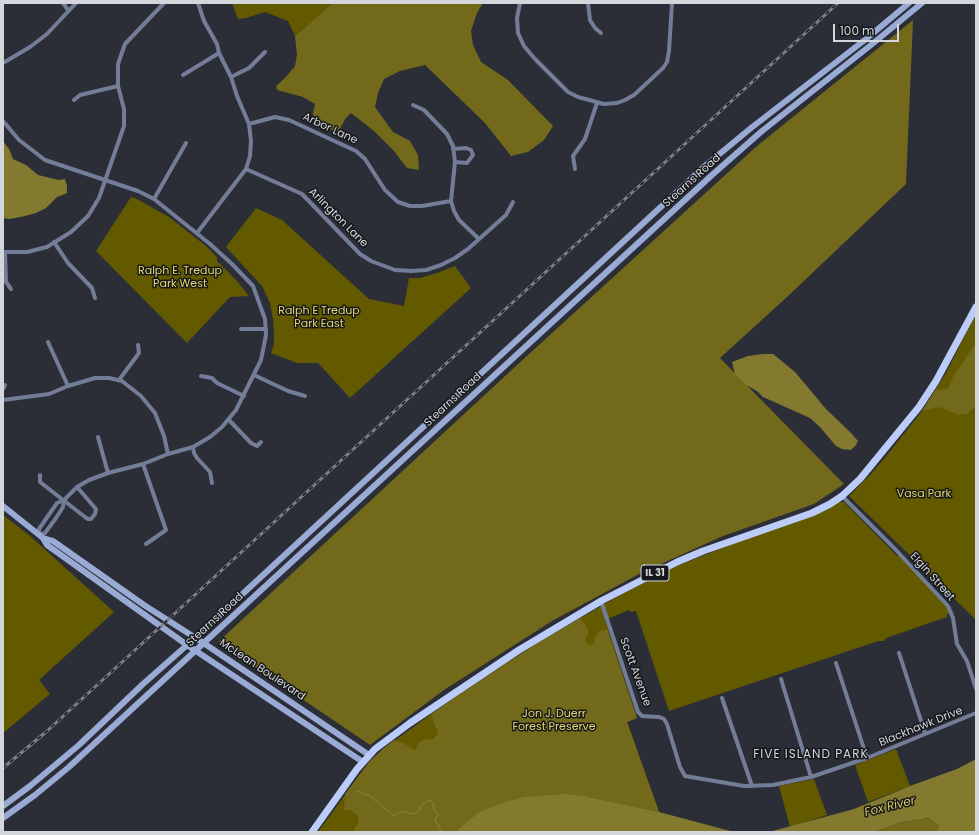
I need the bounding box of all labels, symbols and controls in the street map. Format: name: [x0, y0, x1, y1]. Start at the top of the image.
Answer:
scale bar: [835, 16, 901, 42]
text: 100 m: [840, 22, 874, 39]
street label: Arbor Lane: [300, 111, 360, 147]
street label: Stearns Road: [660, 152, 724, 210]
street label: Arlington Lane: [306, 186, 370, 250]
park label: Ralph E. Tredup Park West: [138, 264, 222, 290]
park label: Ralph E Tredup Park East: [278, 304, 360, 330]
street label: Stearns Road: [422, 370, 484, 430]
park label: Vasa Park: [897, 487, 951, 501]
street label: Elgin Street: [907, 550, 957, 604]
road number: IL 31: [641, 565, 669, 581]
street label: Stearns Road: [184, 590, 246, 650]
street label: McLean Boulevard: [217, 636, 307, 704]
street label: Scott Avenue: [616, 636, 654, 708]
street label: Blackhawk Drive: [877, 704, 965, 750]
park label: Jon J. Duerr Forest Preserve: [512, 707, 596, 733]
district label: FIVE ISLAND PARK: [753, 748, 869, 762]
water label: Fox River: [863, 794, 917, 820]

